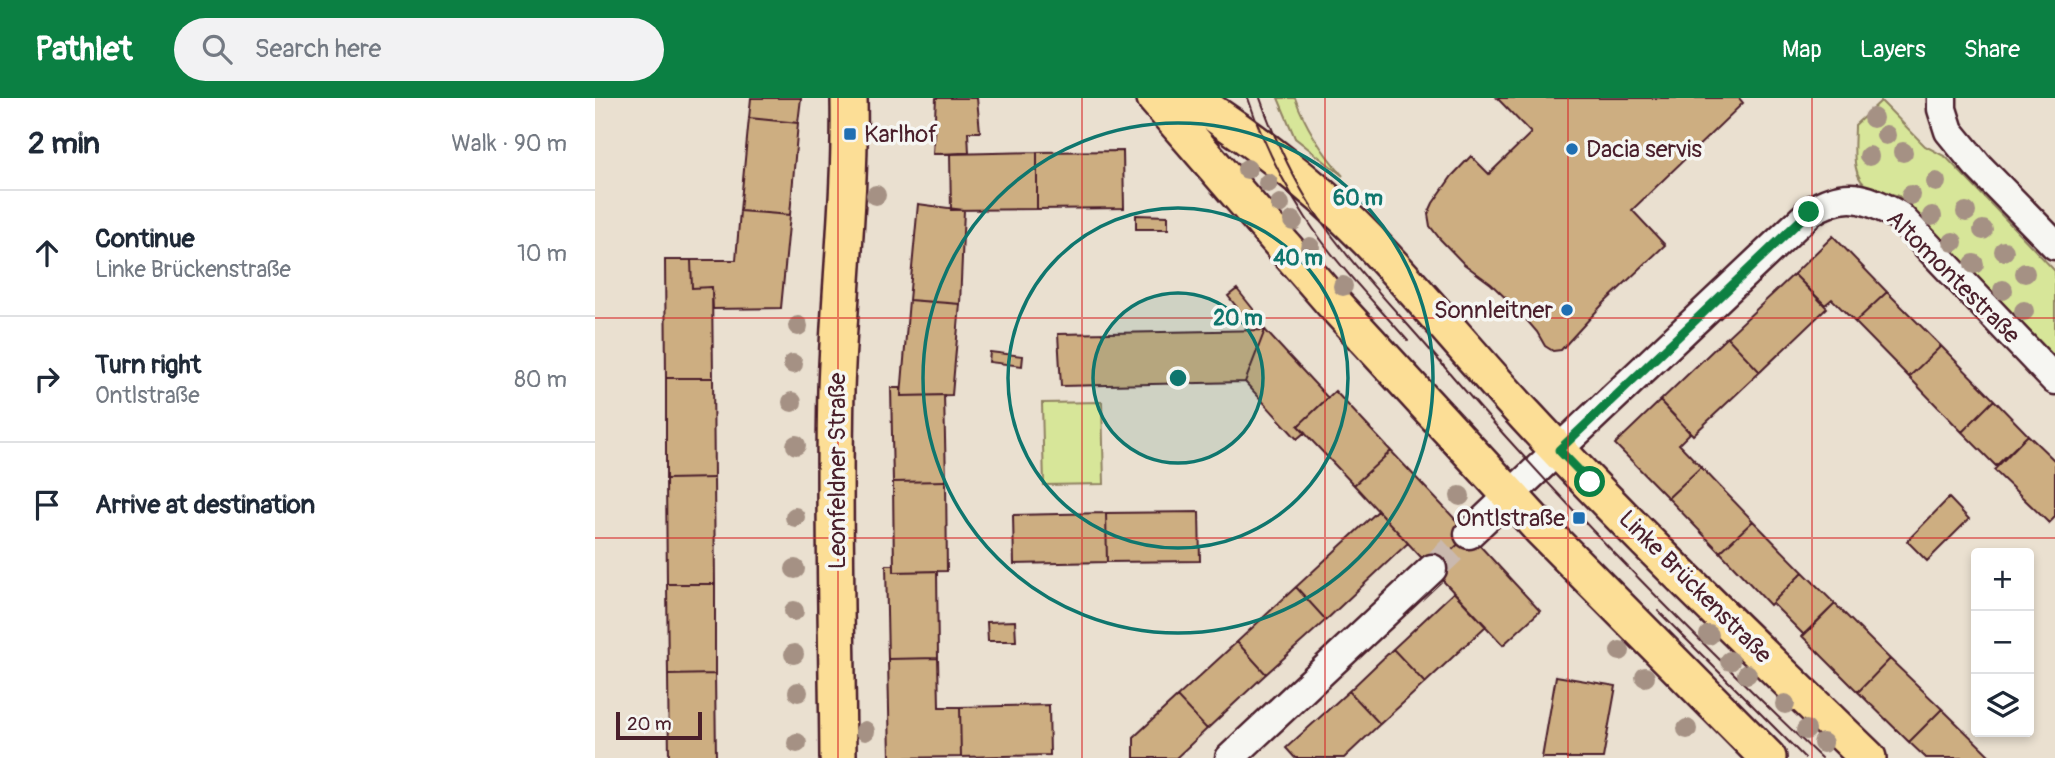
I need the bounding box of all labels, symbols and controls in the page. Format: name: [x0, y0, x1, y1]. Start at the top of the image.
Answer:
search box: [174, 18, 664, 81]
text: Pathlet: [35, 29, 132, 70]
icon: search: [198, 30, 236, 68]
text: Search here: [254, 33, 381, 65]
text: Map: [1782, 35, 1822, 64]
text: Layers: [1860, 35, 1926, 64]
text: Share: [1964, 35, 2020, 64]
place label: Karlhof: [864, 120, 938, 149]
text: 2 min: [28, 125, 100, 162]
marker: Karlhof: [842, 126, 858, 142]
text: Walk · 90 m: [451, 129, 567, 158]
place label: Dacia servis: [1586, 135, 1702, 164]
marker: Dacia servis: [1564, 141, 1580, 157]
text: 60 m: [1333, 185, 1383, 212]
route end: [1793, 196, 1824, 227]
street label: Altomontestraße: [1880, 204, 2026, 350]
text: Continue: [95, 223, 195, 255]
icon: ahead: [28, 234, 66, 272]
text: 10 m: [517, 239, 567, 268]
text: 40 m: [1273, 245, 1323, 272]
text: Linke Brückenstraße: [95, 255, 291, 284]
place label: Sonnleitner: [1434, 296, 1553, 325]
marker: Sonnleitner: [1559, 302, 1575, 318]
text: 20 m: [1213, 305, 1263, 332]
text: Turn right: [95, 349, 201, 381]
icon: right: [28, 360, 66, 398]
text: 80 m: [514, 365, 567, 394]
centre of rings: [1166, 366, 1190, 390]
street label: Leonfeldner Straße: [823, 372, 852, 569]
text: Ontlstraße: [95, 381, 199, 410]
route start: [1574, 466, 1605, 497]
icon: arrive: [28, 486, 66, 524]
text: Arrive at destination: [95, 489, 315, 521]
place label: Ontlstraße: [1456, 504, 1565, 533]
street label: Linke Brückenstraße: [1612, 504, 1778, 670]
marker: Ontlstraße: [1571, 510, 1587, 526]
map controls: [1971, 548, 2034, 737]
button: +: [1971, 548, 2034, 611]
button: −: [1971, 611, 2034, 674]
button: layers: [1971, 674, 2034, 737]
scale bar: [616, 709, 702, 741]
text: 20 m: [627, 712, 672, 736]

